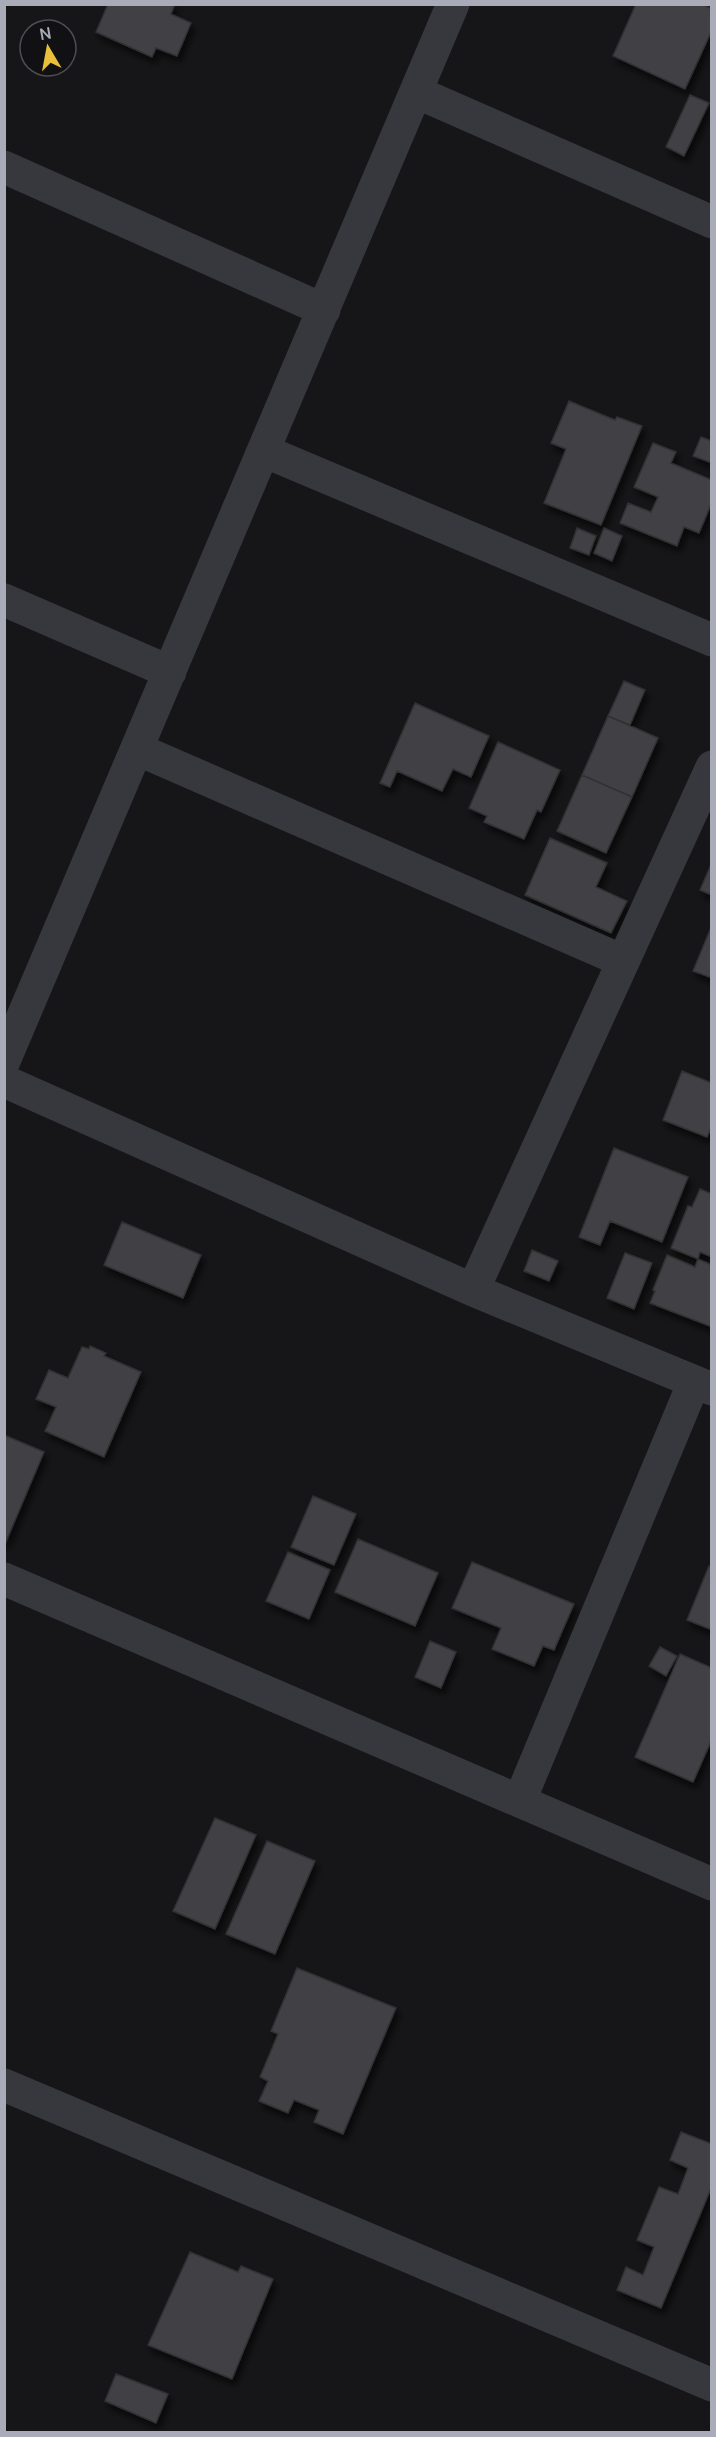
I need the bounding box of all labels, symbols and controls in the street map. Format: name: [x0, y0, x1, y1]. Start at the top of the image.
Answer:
north arrow: [18, 18, 78, 78]
text: N: [38, 21, 53, 45]

